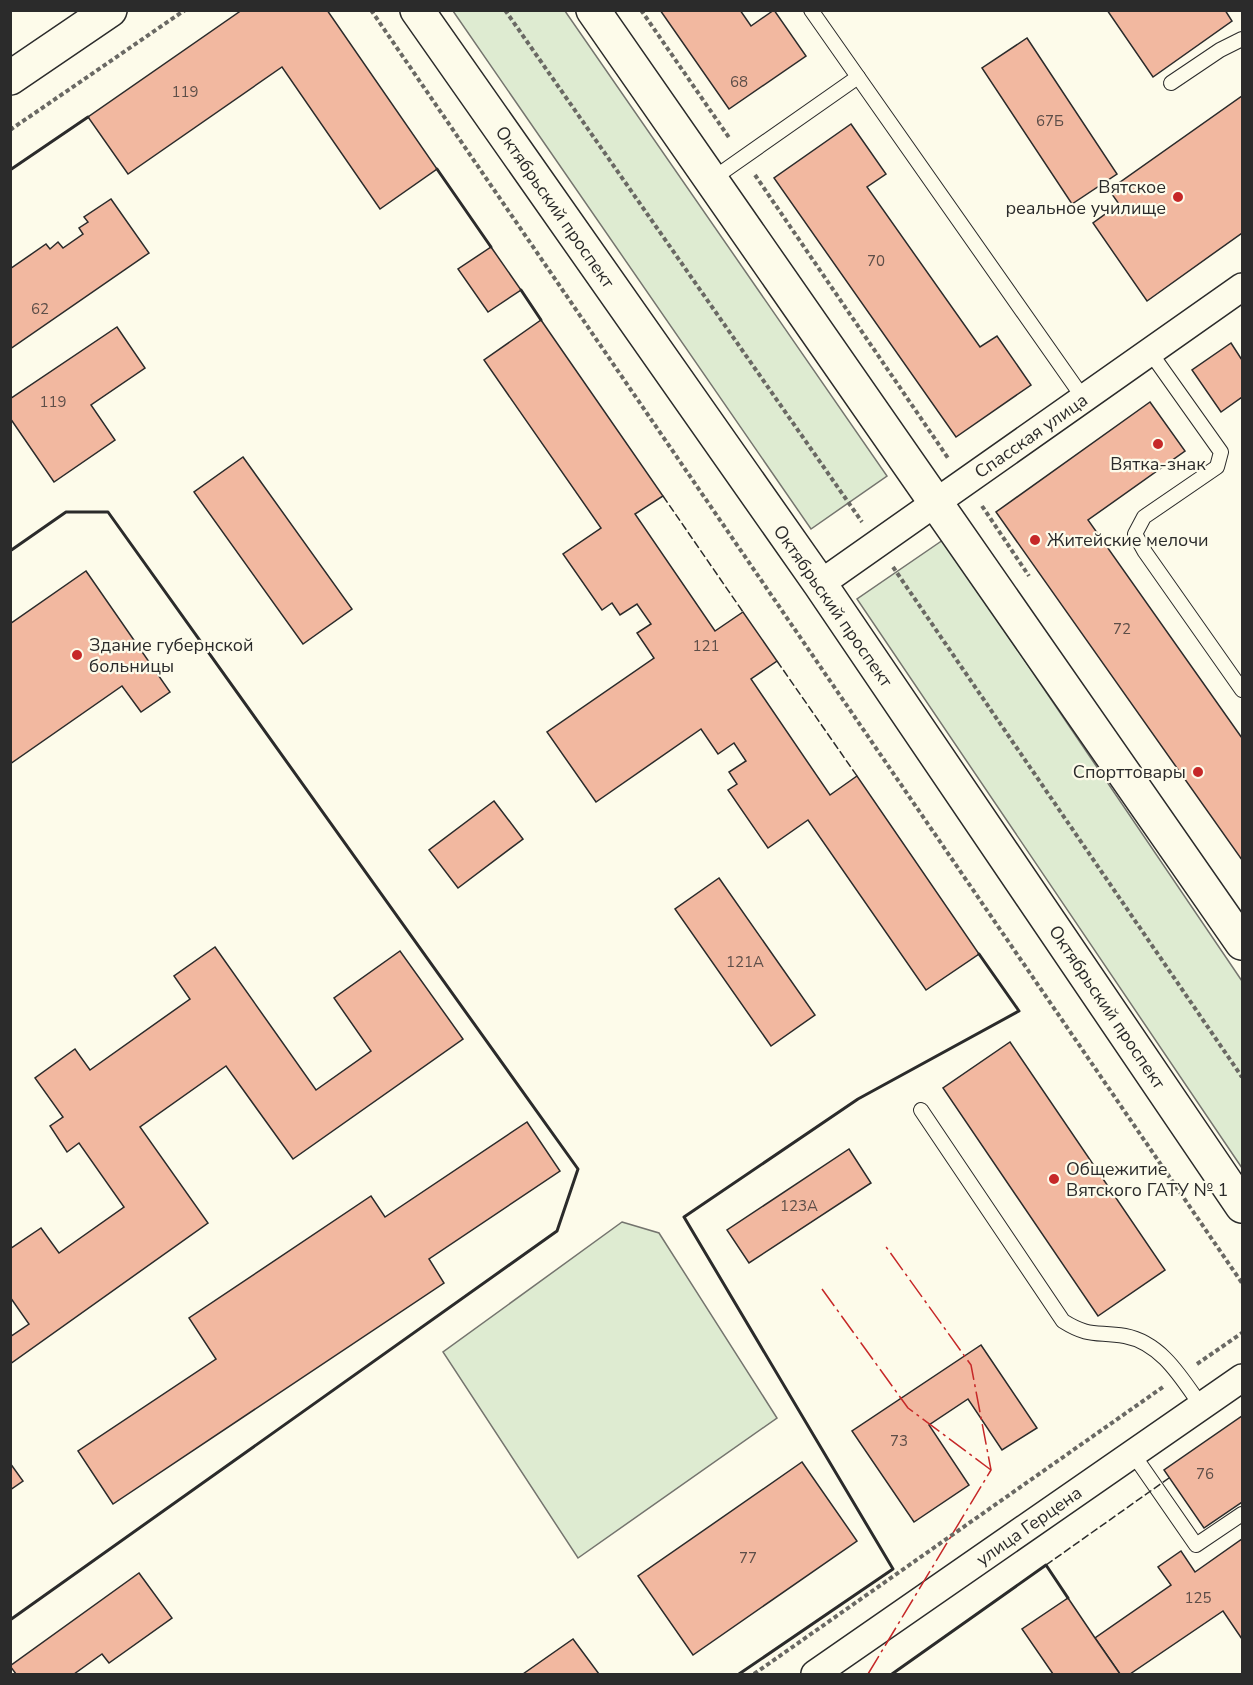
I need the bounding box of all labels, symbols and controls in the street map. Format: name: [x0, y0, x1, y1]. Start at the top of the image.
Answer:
house number: 68: [730, 72, 748, 92]
house number: 119: [171, 82, 199, 102]
house number: 67Б: [1036, 111, 1064, 131]
street label: Октябрьский проспект: [490, 121, 620, 293]
place label: Вятское реальное училище: [1005, 175, 1166, 220]
marker: Вятское реальное училище: [1171, 190, 1185, 204]
house number: 70: [867, 251, 885, 271]
house number: 62: [31, 299, 49, 319]
street label: Спасская улица: [970, 388, 1092, 484]
house number: 119: [39, 392, 67, 412]
marker: Вятка-знак: [1151, 437, 1165, 451]
place label: Вятка-знак: [1110, 452, 1206, 476]
street label: Октябрьский проспект: [768, 520, 898, 692]
place label: Житейские мелочи: [1047, 528, 1209, 552]
marker: Житейские мелочи: [1028, 533, 1042, 547]
house number: 72: [1113, 619, 1131, 639]
place label: Здание губернской больницы: [89, 633, 253, 678]
house number: 121: [692, 636, 720, 656]
marker: Здание губернской больницы: [70, 648, 84, 662]
place label: Спорттовары: [1073, 760, 1186, 784]
marker: Спорттовары: [1191, 765, 1205, 779]
street label: Октябрьский проспект: [1043, 920, 1171, 1094]
house number: 121А: [726, 952, 764, 972]
place label: Общежитие Вятского ГАТУ № 1: [1066, 1157, 1228, 1202]
marker: Общежитие Вятского ГАТУ № 1: [1047, 1172, 1061, 1186]
house number: 123А: [780, 1196, 818, 1216]
house number: 73: [890, 1431, 908, 1451]
house number: 76: [1196, 1464, 1214, 1484]
street label: улица Герцена: [971, 1481, 1087, 1571]
house number: 77: [739, 1548, 757, 1568]
house number: 125: [1184, 1588, 1212, 1608]

